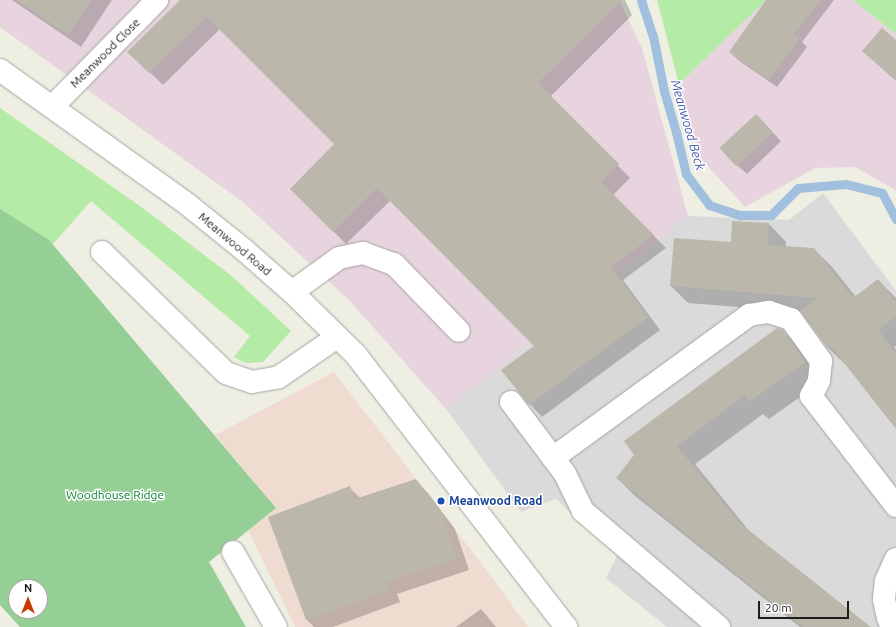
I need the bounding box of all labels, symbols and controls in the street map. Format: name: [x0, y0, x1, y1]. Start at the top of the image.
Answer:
street label: Meanwood Close: [67, 15, 143, 91]
water label: Meanwood Beck: [668, 78, 708, 172]
street label: Meanwood Road: [196, 209, 274, 279]
park label: Woodhouse Ridge: [66, 488, 164, 502]
place label: Meanwood Road: [449, 494, 542, 508]
marker: Meanwood Road: [436, 496, 446, 506]
north arrow: [8, 579, 48, 619]
text: N: [24, 582, 32, 594]
scale bar: [760, 593, 851, 619]
text: 20 m: [765, 601, 792, 614]

